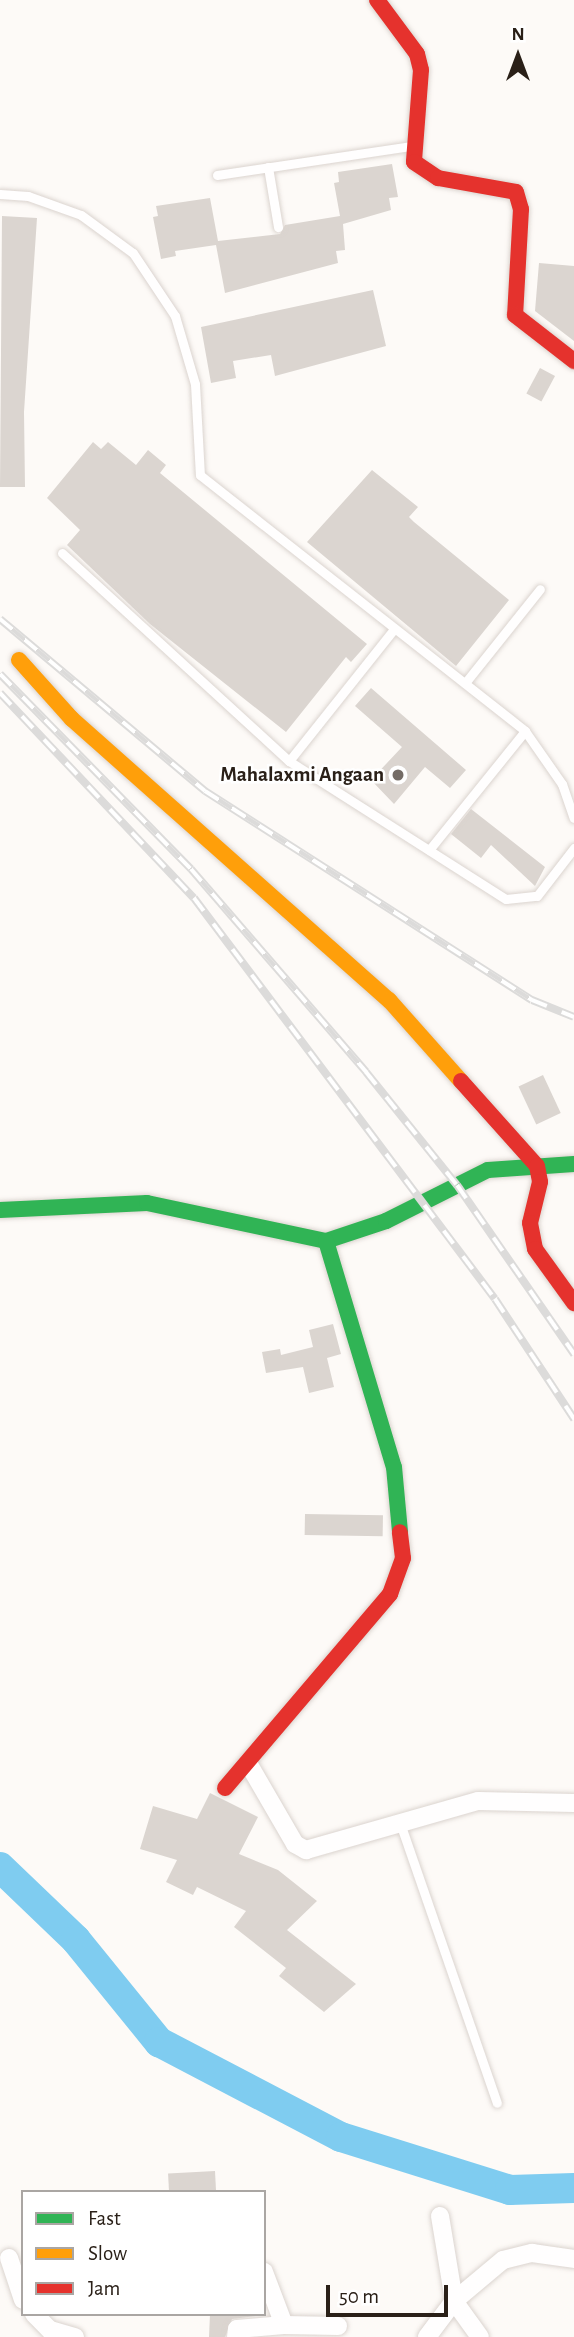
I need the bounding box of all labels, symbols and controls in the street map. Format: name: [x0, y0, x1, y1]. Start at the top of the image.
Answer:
north arrow: [483, 21, 553, 91]
text: N: [511, 25, 525, 44]
place label: Mahalaxmi Angaan: [220, 762, 384, 788]
marker: Mahalaxmi Angaan: [390, 767, 406, 783]
legend: [21, 2190, 266, 2316]
text: Fast: [88, 2208, 121, 2229]
text: Slow: [88, 2243, 127, 2264]
scale bar: [329, 2270, 452, 2314]
text: Jam: [88, 2278, 120, 2299]
text: 50 m: [339, 2286, 379, 2307]

